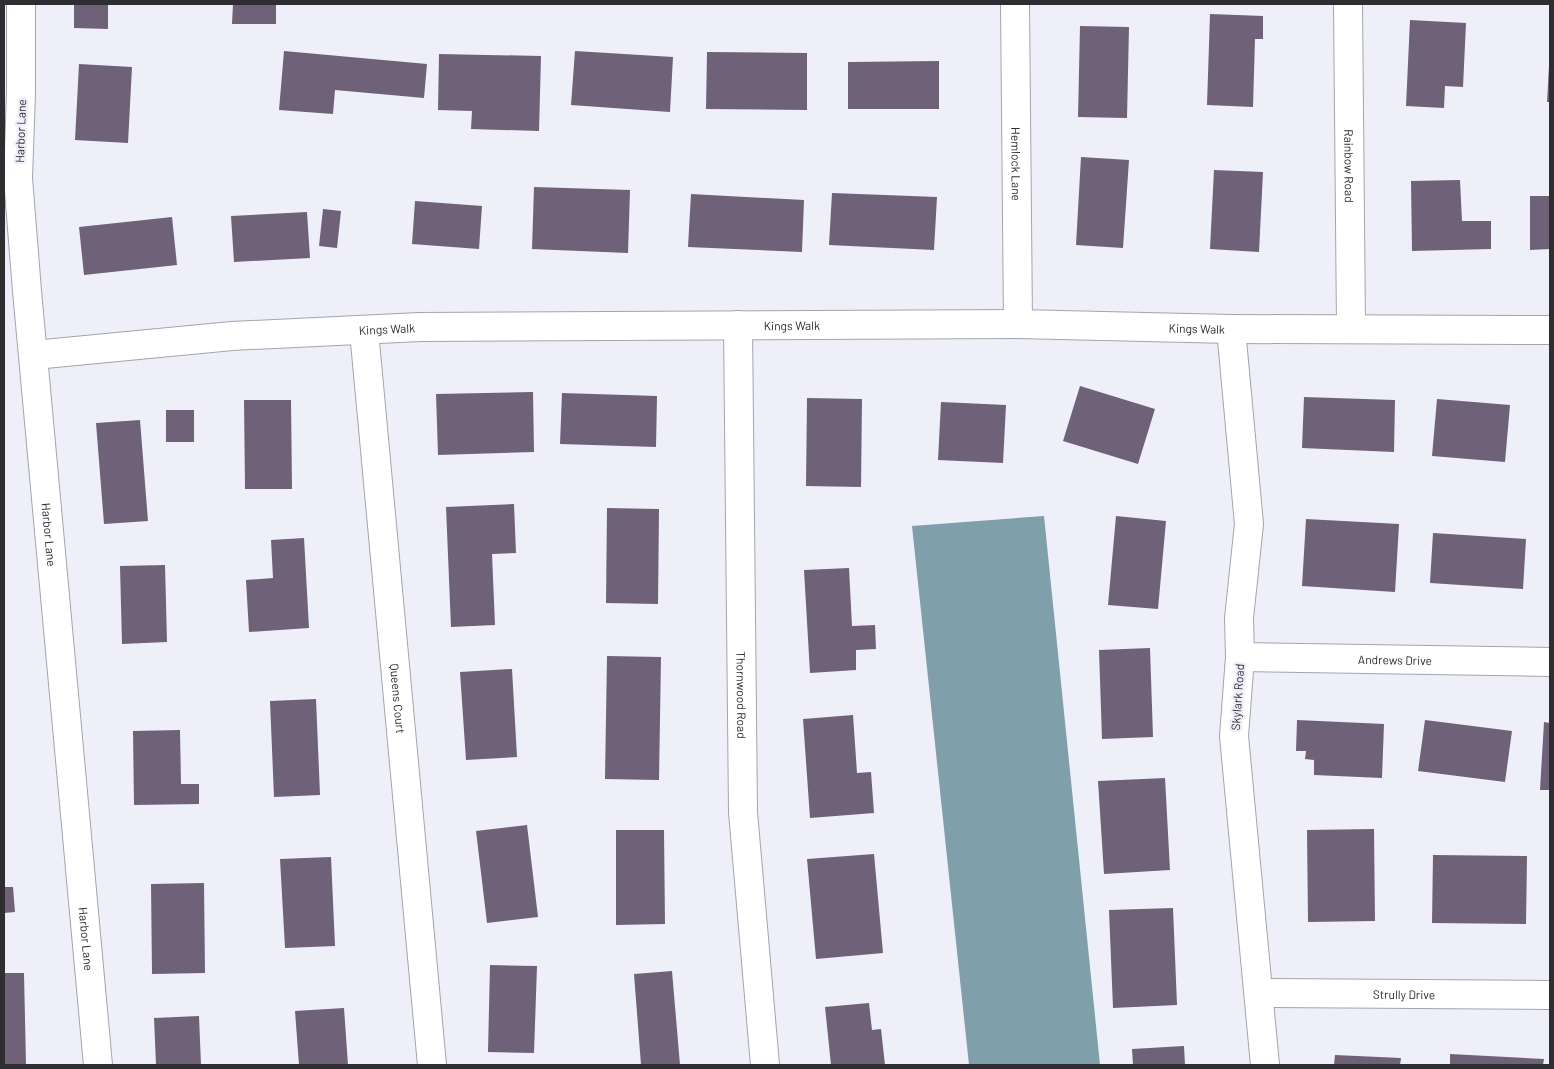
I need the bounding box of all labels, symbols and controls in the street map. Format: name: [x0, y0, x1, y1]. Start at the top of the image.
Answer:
street label: Harbor Lane: [12, 99, 28, 163]
street label: Hemlock Lane: [1009, 127, 1024, 201]
street label: Rainbow Road: [1342, 129, 1357, 203]
street label: Kings Walk: [764, 318, 820, 332]
street label: Kings Walk: [358, 320, 415, 337]
street label: Kings Walk: [1169, 321, 1225, 336]
street label: Harbor Lane: [39, 502, 59, 567]
street label: Thornwood Road: [734, 651, 749, 739]
street label: Andrews Drive: [1358, 652, 1432, 667]
street label: Queens Court: [388, 663, 408, 734]
street label: Skylark Road: [1228, 663, 1246, 731]
street label: Harbor Lane: [77, 906, 96, 971]
street label: Strully Drive: [1373, 987, 1435, 1001]

